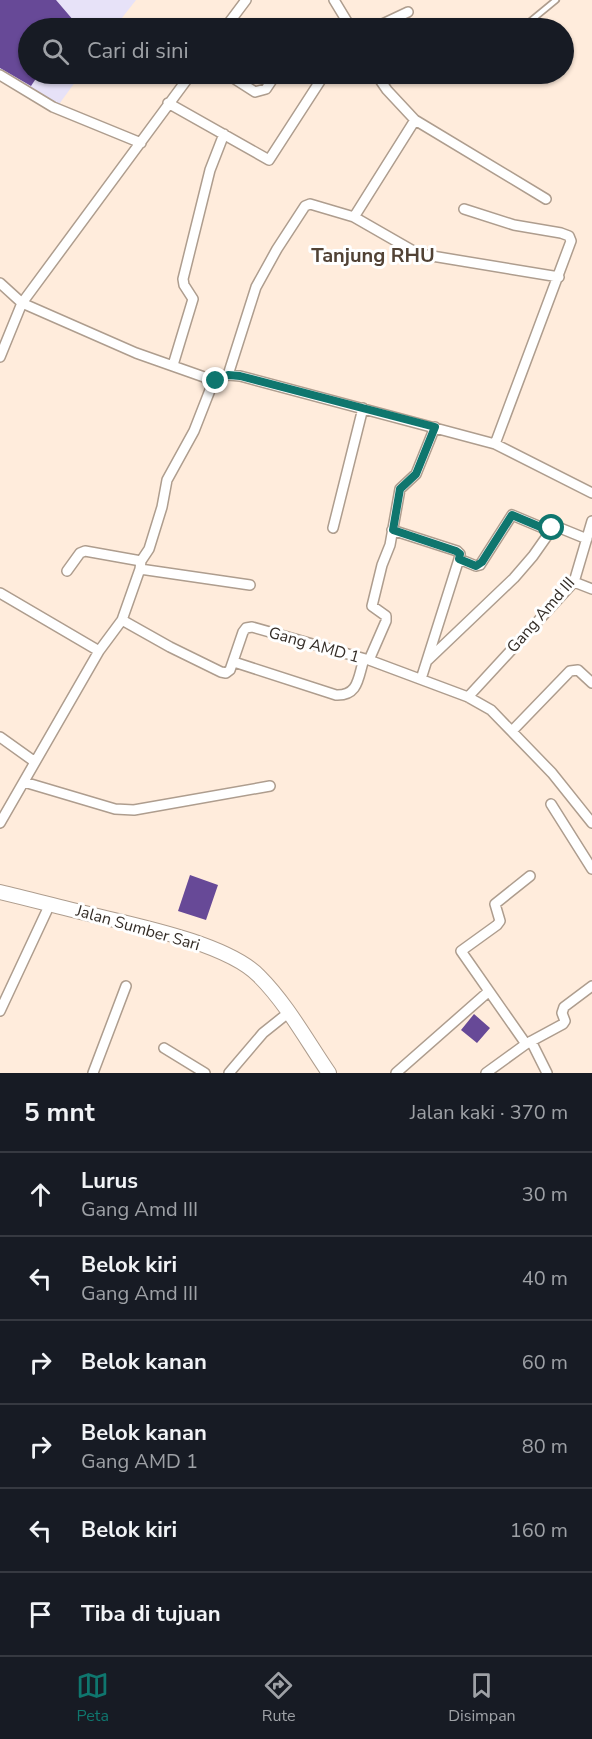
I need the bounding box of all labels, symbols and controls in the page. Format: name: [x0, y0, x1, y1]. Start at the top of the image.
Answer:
search box: [18, 18, 574, 84]
icon: search: [39, 35, 72, 68]
text: Cari di sini: [87, 36, 189, 66]
district label: Tanjung RHU: [311, 242, 435, 269]
route end: [202, 367, 228, 393]
route start: [538, 514, 564, 540]
street label: Gang Amd III: [502, 572, 580, 658]
street label: Gang AMD 1: [266, 622, 362, 668]
street label: Jalan Sumber Sari: [72, 900, 203, 956]
text: 5 mnt: [24, 1095, 95, 1130]
text: Jalan kaki · 370 m: [410, 1099, 568, 1126]
text: Lurus: [81, 1166, 138, 1196]
icon: ahead: [24, 1178, 57, 1211]
text: 30 m: [522, 1181, 568, 1208]
text: Gang Amd III: [81, 1196, 198, 1223]
text: Belok kiri: [81, 1250, 177, 1280]
icon: left: [24, 1262, 57, 1295]
text: 40 m: [522, 1265, 568, 1292]
text: Gang Amd III: [81, 1280, 198, 1307]
icon: right: [24, 1346, 57, 1379]
text: Belok kanan: [81, 1347, 207, 1377]
text: 60 m: [522, 1349, 568, 1376]
text: Belok kanan: [81, 1418, 207, 1448]
icon: right: [24, 1430, 57, 1463]
text: 80 m: [522, 1433, 568, 1460]
text: Gang AMD 1: [81, 1448, 198, 1475]
icon: left: [24, 1514, 57, 1547]
text: Belok kiri: [81, 1515, 177, 1545]
text: 160 m: [510, 1517, 568, 1544]
icon: arrive: [24, 1598, 57, 1631]
text: Tiba di tujuan: [81, 1599, 221, 1629]
tab: Peta: [76, 1669, 109, 1727]
tab: Rute: [262, 1669, 296, 1727]
tab: Disimpan: [448, 1669, 516, 1727]

